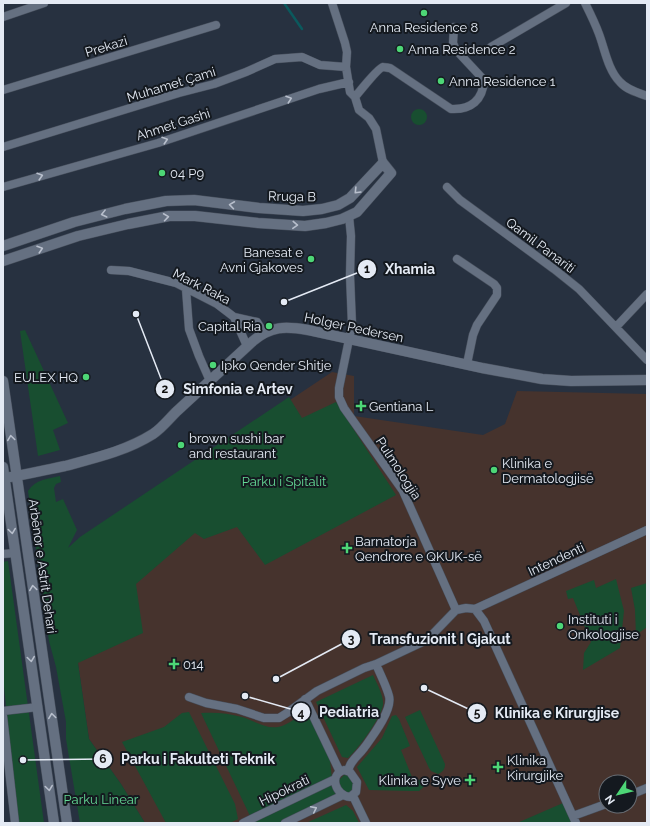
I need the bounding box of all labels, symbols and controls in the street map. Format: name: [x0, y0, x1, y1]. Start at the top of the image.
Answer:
marker: Anna Residence 8: [419, 8, 429, 18]
place label: Anna Residence 8: [370, 20, 478, 35]
street label: Prekazi: [83, 33, 129, 60]
place label: Anna Residence 2: [408, 42, 516, 57]
marker: Anna Residence 2: [395, 44, 405, 54]
street label: Muhamet Çami: [125, 64, 217, 105]
place label: Anna Residence 1: [449, 74, 556, 89]
marker: Anna Residence 1: [436, 76, 446, 86]
one-way arrow: [285, 95, 292, 104]
street label: Ahmet Gashi: [134, 106, 212, 143]
one-way arrow: [162, 136, 169, 145]
place label: 04 P9: [170, 166, 204, 181]
marker: 04 P9: [157, 168, 167, 178]
one-way arrow: [37, 172, 44, 181]
one-way arrow: [354, 186, 361, 194]
street label: Rruga B: [268, 189, 316, 204]
one-way arrow: [229, 201, 235, 210]
one-way arrow: [101, 209, 108, 218]
one-way arrow: [163, 213, 169, 222]
street label: Qamil Panariti: [503, 215, 578, 276]
one-way arrow: [292, 221, 298, 230]
one-way arrow: [36, 245, 43, 254]
place label: Banesat e Avni Gjakoves: [220, 245, 303, 275]
marker: Banesat e Avni Gjakoves: [306, 254, 316, 264]
callout: Xhamia: [357, 256, 443, 282]
text: Xhamia: [384, 261, 435, 277]
text: 1: [364, 262, 370, 276]
street label: Mark Raka: [170, 266, 233, 307]
street label: Holger Pedersen: [303, 310, 405, 345]
place label: Capital Ria: [198, 319, 261, 334]
marker: Capital Ria: [264, 321, 274, 331]
place label: Ipko Qender Shitje: [221, 358, 332, 373]
marker: Ipko Qender Shitje: [208, 360, 218, 370]
place label: EULEX HQ: [14, 370, 78, 385]
marker: EULEX HQ: [81, 372, 91, 382]
callout: Simfonia e Artev: [155, 376, 301, 402]
text: Simfonia e Artev: [183, 381, 293, 397]
text: 2: [162, 382, 169, 396]
place label: Gentiana L: [369, 399, 434, 414]
marker: Gentiana L: [356, 401, 366, 411]
place label: brown sushi bar and restaurant: [189, 431, 284, 461]
street label: Pulmologjia: [373, 434, 424, 502]
one-way arrow: [7, 435, 16, 441]
marker: brown sushi bar and restaurant: [176, 440, 186, 450]
place label: Klinika e Dermatologjisë: [502, 456, 594, 486]
marker: Klinika e Dermatologjisë: [489, 465, 499, 475]
park label: Parku i Spitalit: [242, 474, 327, 489]
street label: Arbënor e Astrit Dehari: [26, 498, 59, 634]
one-way arrow: [7, 527, 16, 534]
place label: Barnatorja Qendrore e QKUK-së: [355, 534, 482, 564]
street label: Intendenti: [526, 540, 587, 579]
marker: Barnatorja Qendrore e QKUK-së: [342, 543, 352, 553]
one-way arrow: [29, 585, 38, 591]
place label: Instituti i Onkologjise: [568, 612, 639, 642]
marker: Instituti i Onkologjise: [555, 621, 565, 631]
callout: Transfuzionit I Gjakut: [341, 626, 519, 652]
text: Transfuzionit I Gjakut: [369, 631, 511, 647]
text: 3: [348, 632, 355, 646]
one-way arrow: [26, 656, 35, 662]
place label: 014: [183, 657, 204, 672]
marker: 014: [168, 658, 180, 670]
callout: Pediatria: [291, 699, 387, 725]
callout: Klinika e Kirurgjise: [467, 700, 627, 726]
text: Pediatria: [319, 704, 379, 720]
text: Klinika e Kirurgjise: [495, 705, 620, 721]
text: 4: [298, 706, 305, 720]
text: 5: [474, 706, 481, 720]
one-way arrow: [48, 713, 57, 719]
callout: Parku i Fakulteti Teknik: [93, 746, 283, 772]
text: Parku i Fakulteti Teknik: [121, 751, 275, 767]
text: 6: [99, 752, 107, 766]
place label: Klinika Kirurgjike: [507, 753, 563, 783]
marker: Klinika Kirurgjike: [492, 761, 504, 773]
street label: Hipokrati: [257, 772, 312, 809]
place label: Klinika e Syve: [379, 773, 461, 788]
marker: Klinika e Syve: [464, 774, 476, 786]
north arrow: [598, 774, 638, 814]
one-way arrow: [44, 785, 53, 791]
park label: Parku Linear: [64, 792, 139, 807]
text: N: [602, 792, 618, 807]
one-way arrow: [310, 806, 317, 814]

